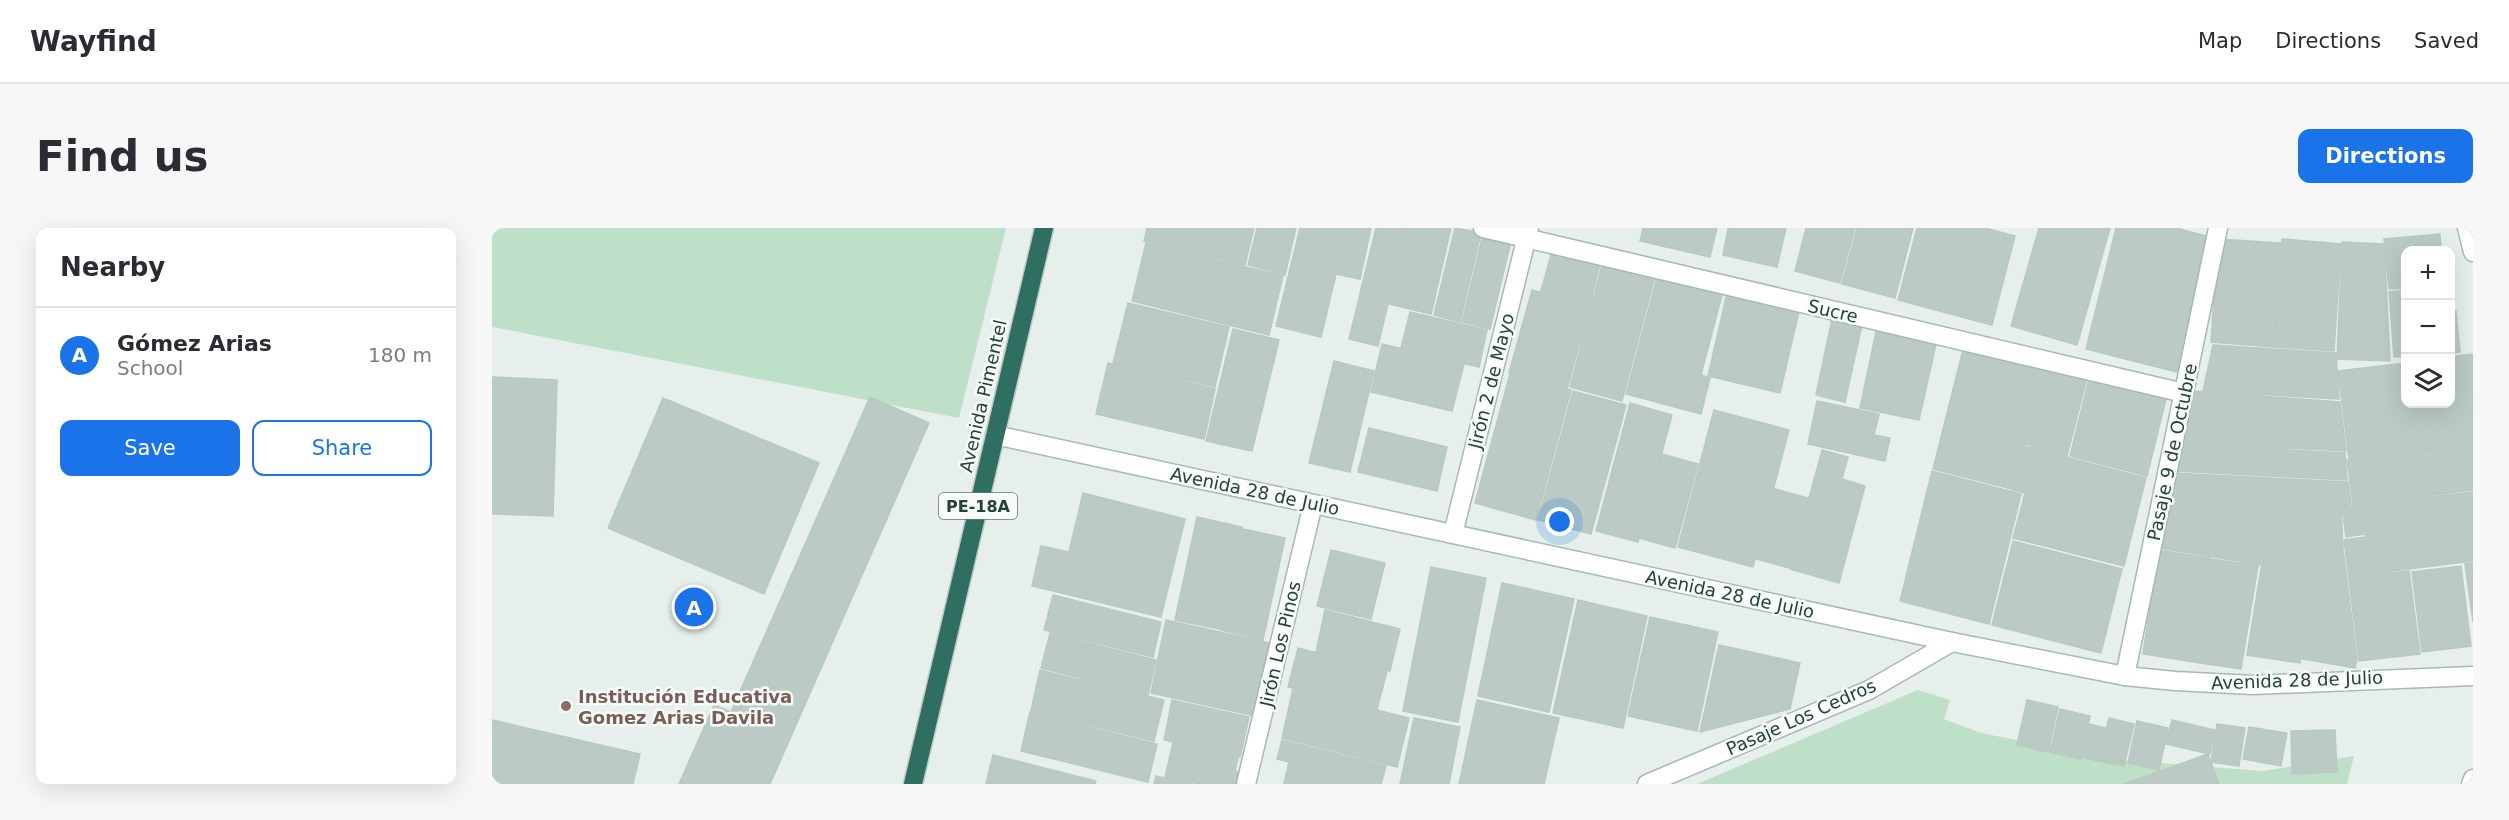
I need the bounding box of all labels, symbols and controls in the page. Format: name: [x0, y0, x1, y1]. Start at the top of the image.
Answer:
text: Wayfind: [30, 25, 157, 58]
text: Map: [2198, 29, 2242, 53]
text: Directions: [2275, 29, 2381, 53]
text: Saved: [2414, 29, 2479, 53]
button: Directions: [2298, 129, 2473, 183]
text: Find us: [36, 132, 209, 181]
map controls: [2401, 246, 2455, 408]
button: +: [2401, 246, 2455, 300]
text: Nearby: [60, 252, 165, 282]
street label: Sucre: [1806, 295, 1860, 327]
button: −: [2401, 300, 2455, 354]
street label: Jirón 2 de Mayo: [1464, 311, 1518, 452]
street label: Avenida Pimentel: [955, 318, 1011, 474]
text: Gómez Arias: [117, 331, 272, 356]
text: A: [72, 343, 87, 367]
text: 180 m: [368, 343, 432, 367]
button: layers: [2401, 354, 2455, 408]
text: School: [117, 356, 183, 380]
street label: Pasaje 9 de Octubre: [2143, 361, 2201, 543]
button: Save: [60, 420, 240, 476]
button: Share: [252, 420, 432, 476]
street label: Avenida 28 de Julio: [1169, 463, 1341, 519]
road number: PE-18A: [939, 493, 1017, 519]
your location: [1545, 507, 1574, 536]
street label: Avenida 28 de Julio: [1644, 566, 1816, 622]
street label: Jirón Los Pinos: [1255, 579, 1305, 710]
pin: A: [674, 584, 714, 629]
street label: Avenida 28 de Julio: [2211, 667, 2383, 693]
street label: Pasaje Los Cedros: [1723, 675, 1879, 759]
place label: Institución Educativa Gomez Arias Davila: [578, 686, 792, 728]
marker: Institución Educativa Gomez Arias Davila: [559, 699, 573, 713]

